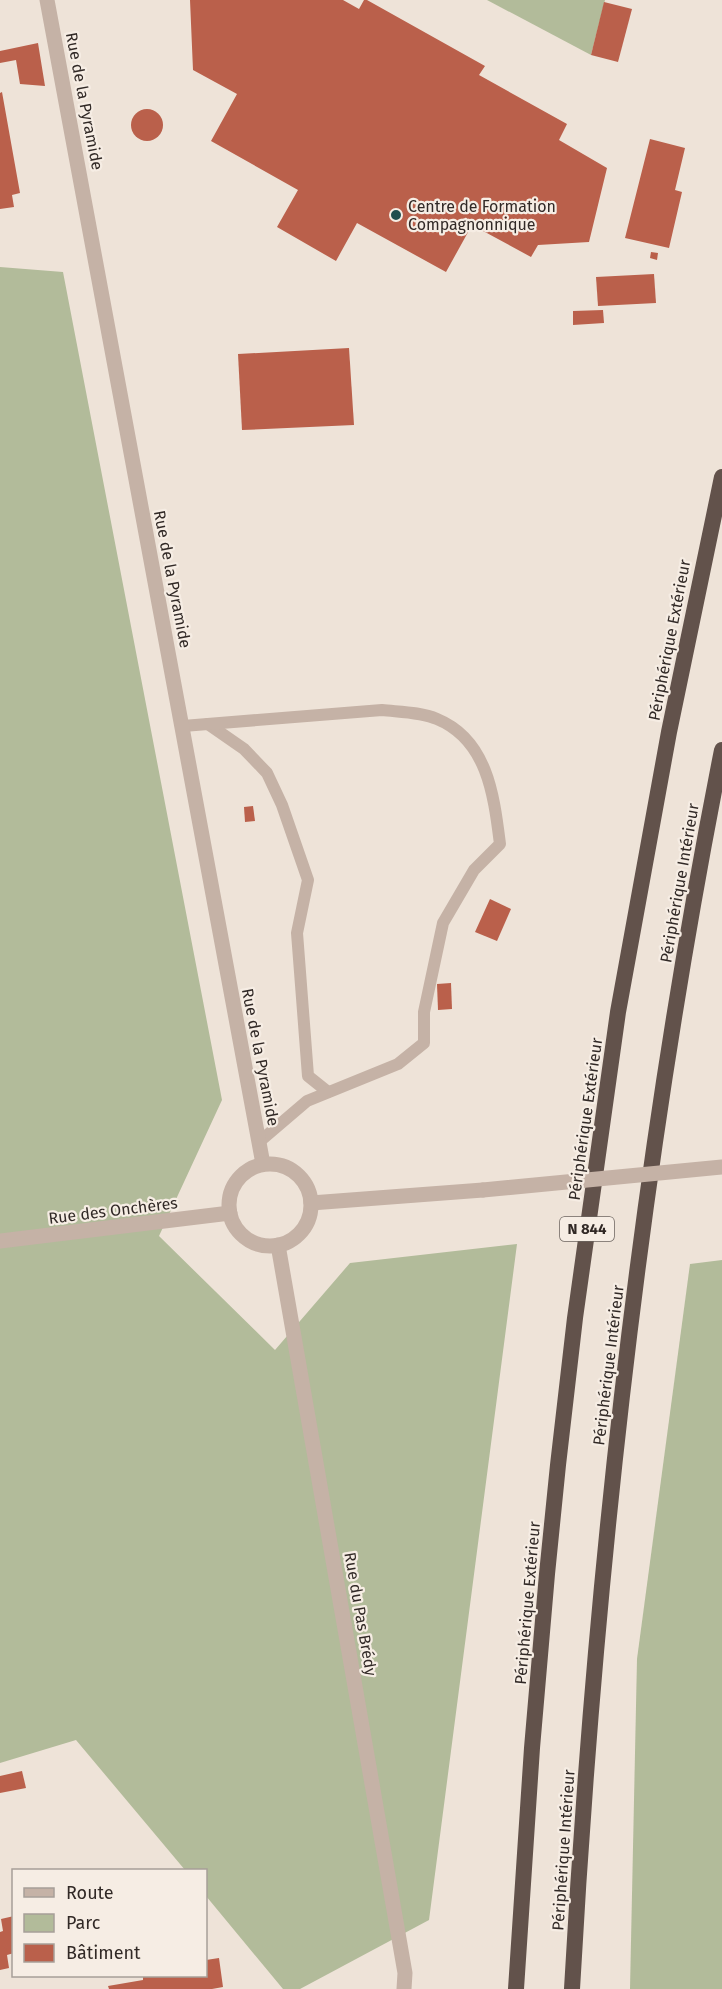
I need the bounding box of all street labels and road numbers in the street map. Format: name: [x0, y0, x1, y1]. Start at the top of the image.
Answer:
street label: Rue de la Pyramide: [62, 31, 107, 172]
street label: Rue de la Pyramide: [150, 509, 195, 650]
street label: Périphérique Extérieur: [645, 557, 695, 722]
street label: Périphérique Intérieur: [656, 801, 703, 964]
street label: Rue de la Pyramide: [238, 987, 283, 1128]
street label: Périphérique Extérieur: [565, 1036, 606, 1202]
street label: Rue des Onchères: [47, 1193, 179, 1228]
road number: N 844: [560, 1217, 614, 1241]
street label: Périphérique Intérieur: [589, 1283, 628, 1446]
street label: Périphérique Extérieur: [511, 1520, 544, 1685]
street label: Rue du Pas Brédy: [340, 1551, 381, 1678]
street label: Périphérique Intérieur: [548, 1768, 579, 1931]

